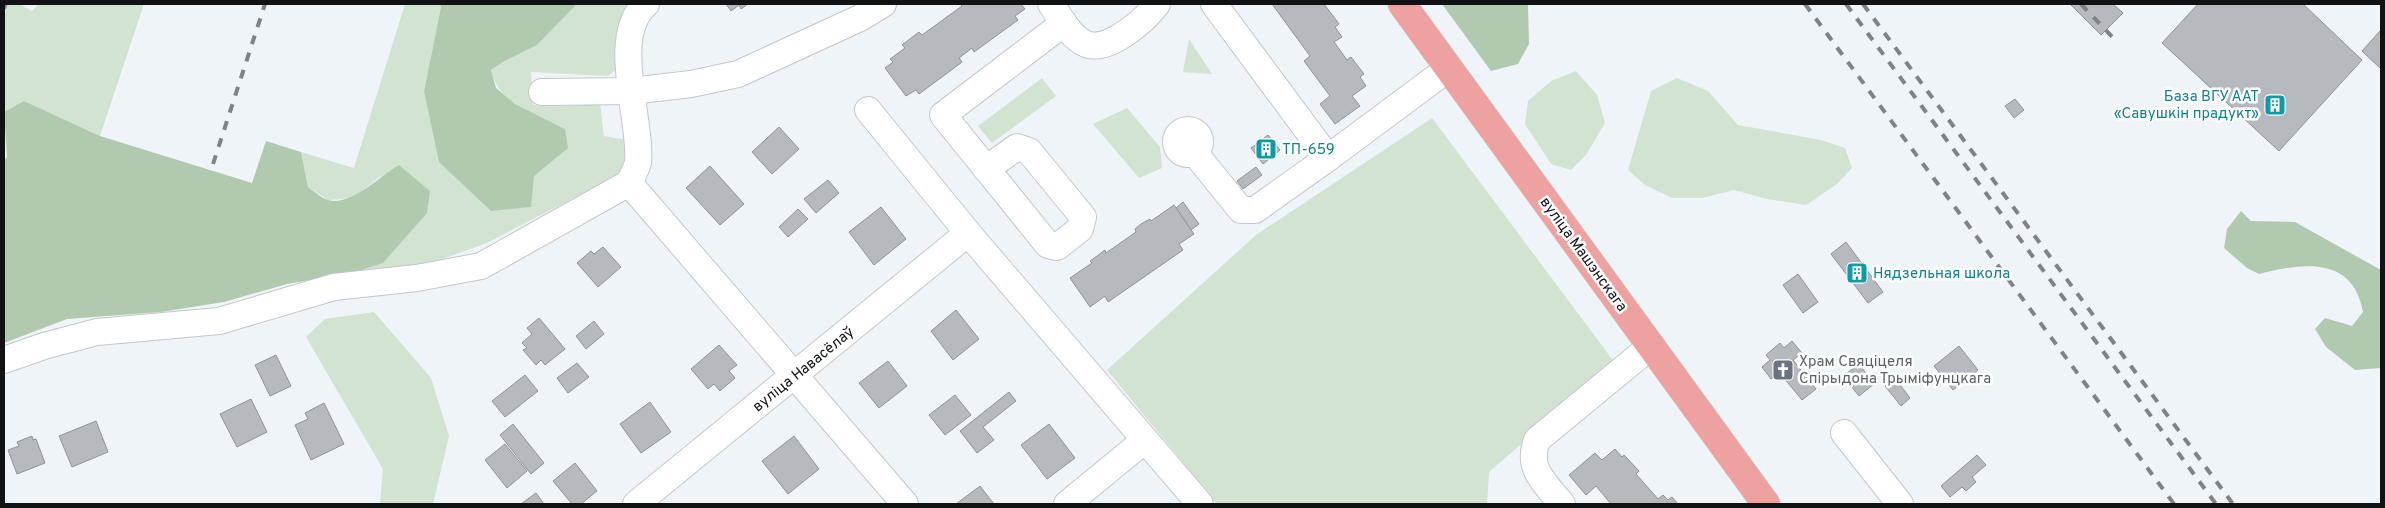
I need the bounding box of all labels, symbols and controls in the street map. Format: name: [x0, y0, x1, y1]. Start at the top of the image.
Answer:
place label: База ВГУ ААТ «Савушкін прадукт»: [2114, 88, 2259, 124]
building icon: База ВГУ ААТ «Савушкін прадукт»: [2263, 93, 2287, 117]
building icon: ТП-659: [1254, 137, 1278, 161]
place label: ТП-659: [1282, 141, 1335, 160]
street label: вуліца Машэнскага: [1535, 194, 1631, 316]
building icon: Нядзельная школа: [1845, 261, 1869, 285]
place label: Нядзельная школа: [1873, 265, 2010, 284]
street label: вуліца Навасёлаў: [749, 323, 859, 417]
place label: Храм Свяціцеля Спірыдона Трыміфунцкага: [1799, 353, 1991, 389]
church icon: Храм Свяціцеля Спірыдона Трыміфунцкага: [1771, 358, 1795, 382]

